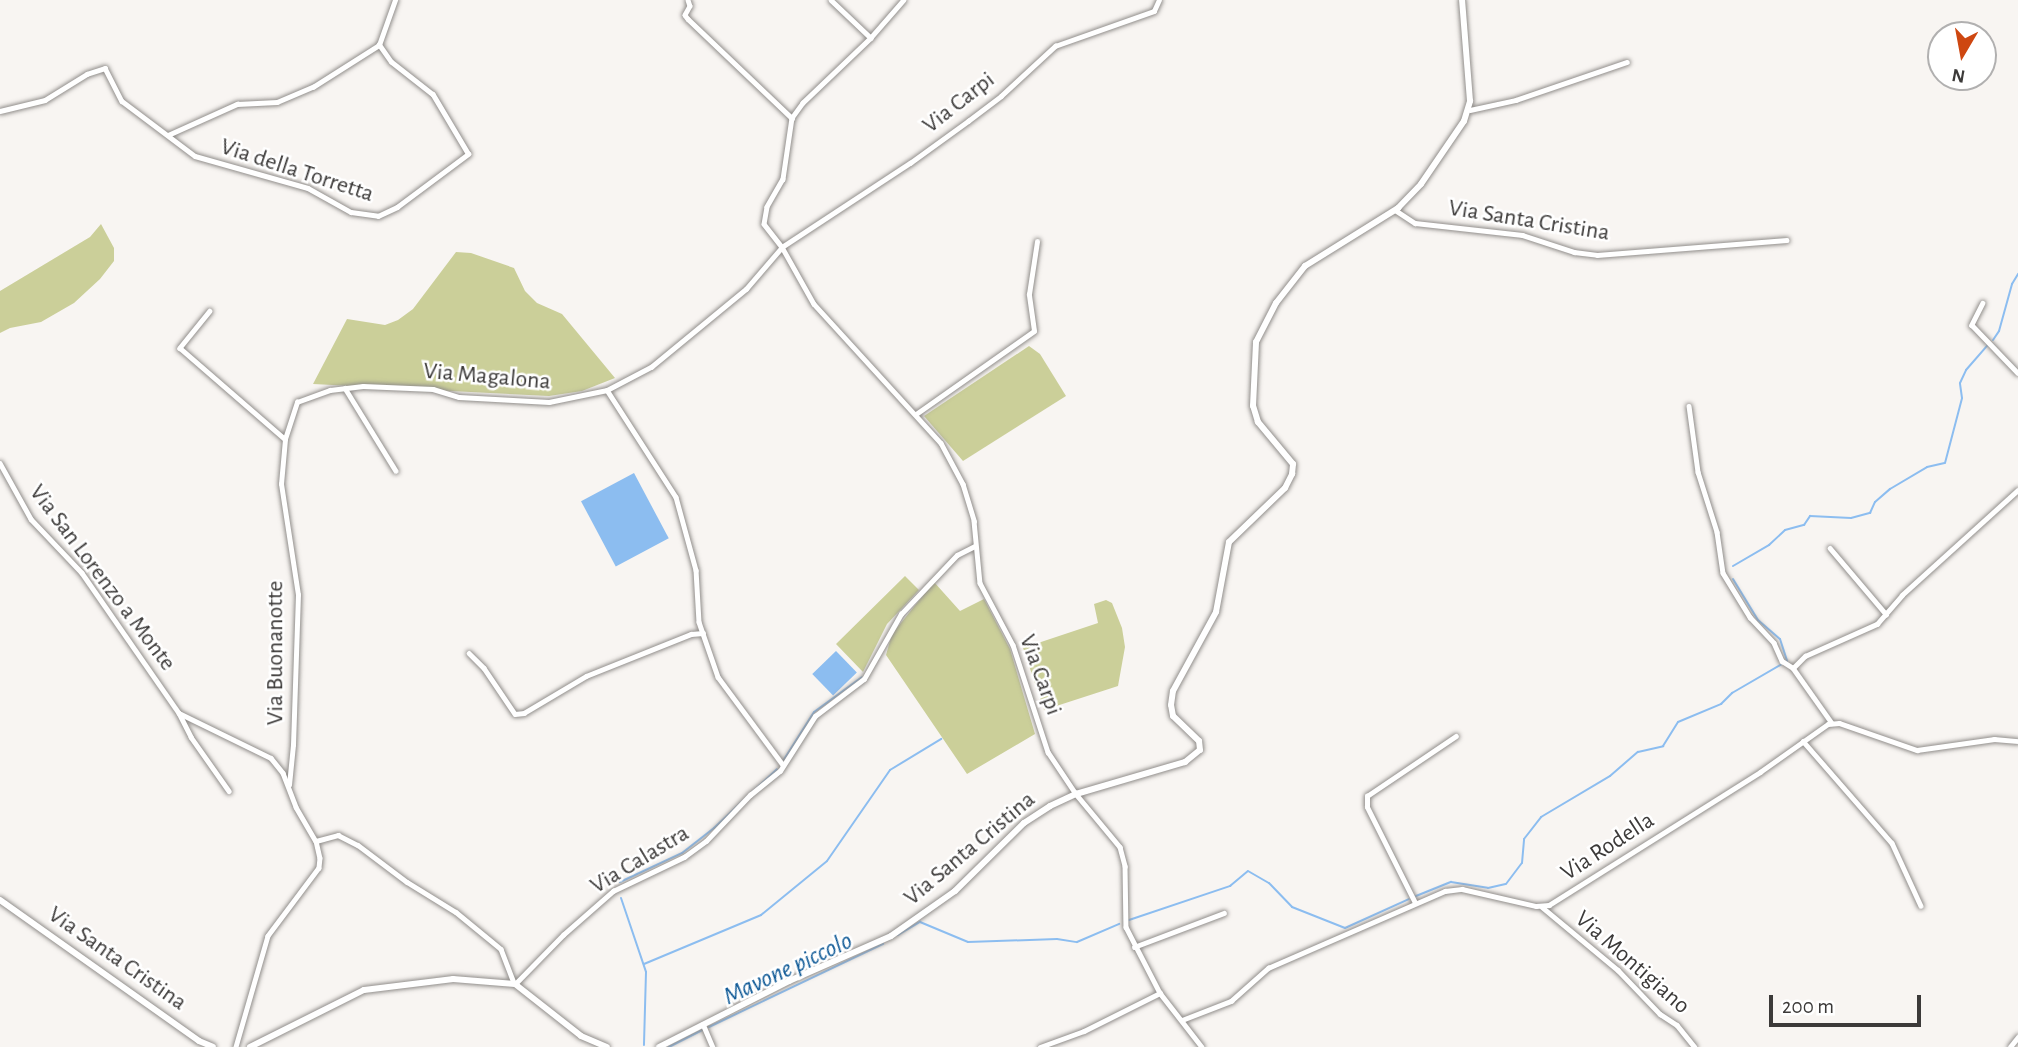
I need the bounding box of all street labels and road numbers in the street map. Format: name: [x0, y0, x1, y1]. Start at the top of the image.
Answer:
street label: Via Carpi: [917, 66, 1001, 140]
street label: Via della Torretta: [217, 133, 377, 209]
street label: Via Santa Cristina: [1446, 194, 1612, 248]
street label: Via Magalona: [422, 357, 552, 397]
street label: Via San Lorenzo a Monte: [23, 479, 181, 677]
street label: Via Buonanotte: [262, 581, 290, 725]
street label: Via Carpi: [1012, 631, 1068, 719]
street label: Via Santa Cristina: [898, 786, 1042, 912]
street label: Via Rodella: [1556, 806, 1660, 888]
street label: Via Calastra: [585, 819, 695, 901]
street label: Via Santa Cristina: [42, 901, 192, 1017]
street label: Via Montigiano: [1569, 905, 1695, 1021]

